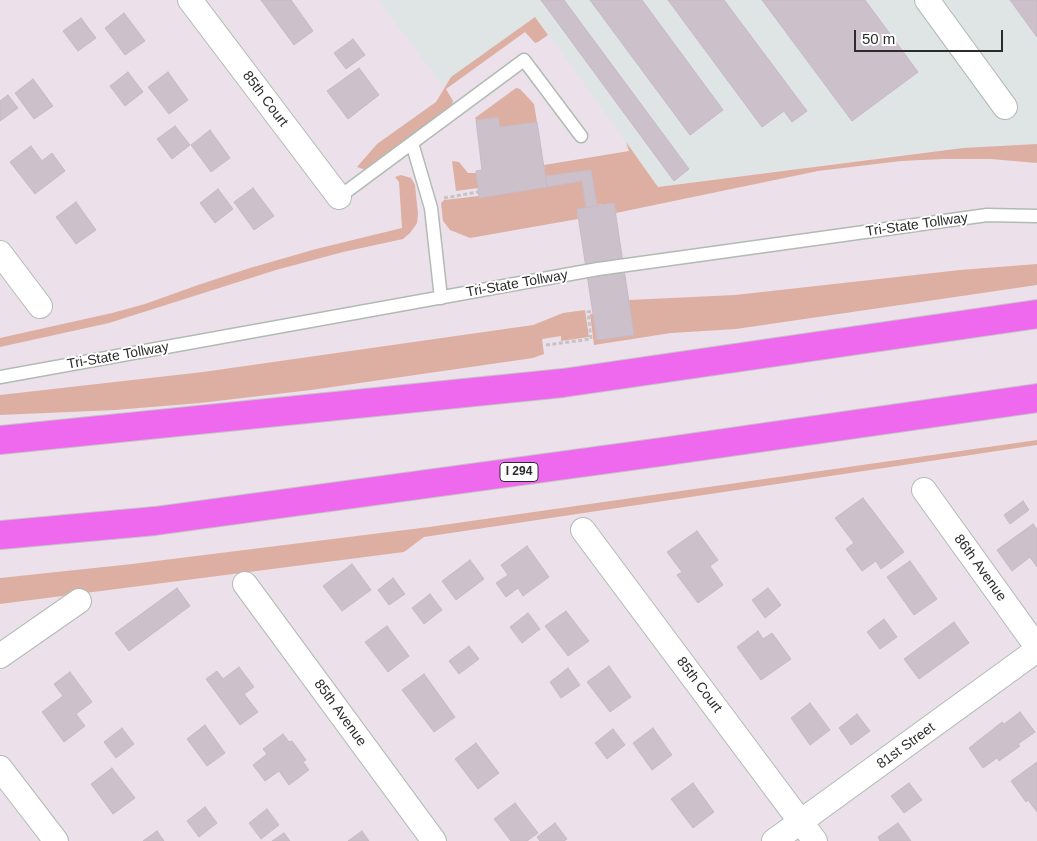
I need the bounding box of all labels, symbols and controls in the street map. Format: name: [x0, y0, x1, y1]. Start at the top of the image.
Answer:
scale bar: [857, 20, 1006, 52]
text: 50 m: [862, 30, 895, 47]
street label: 85th Court: [239, 68, 291, 130]
street label: Tri-State Tollway: [865, 210, 969, 240]
street label: Tri-State Tollway: [465, 267, 569, 301]
street label: Tri-State Tollway: [66, 339, 170, 373]
road number: I 294: [500, 462, 538, 482]
street label: 86th Avenue: [950, 531, 1010, 605]
street label: 85th Court: [673, 654, 725, 716]
street label: 85th Avenue: [310, 676, 370, 750]
street label: 81st Street: [874, 719, 938, 773]

